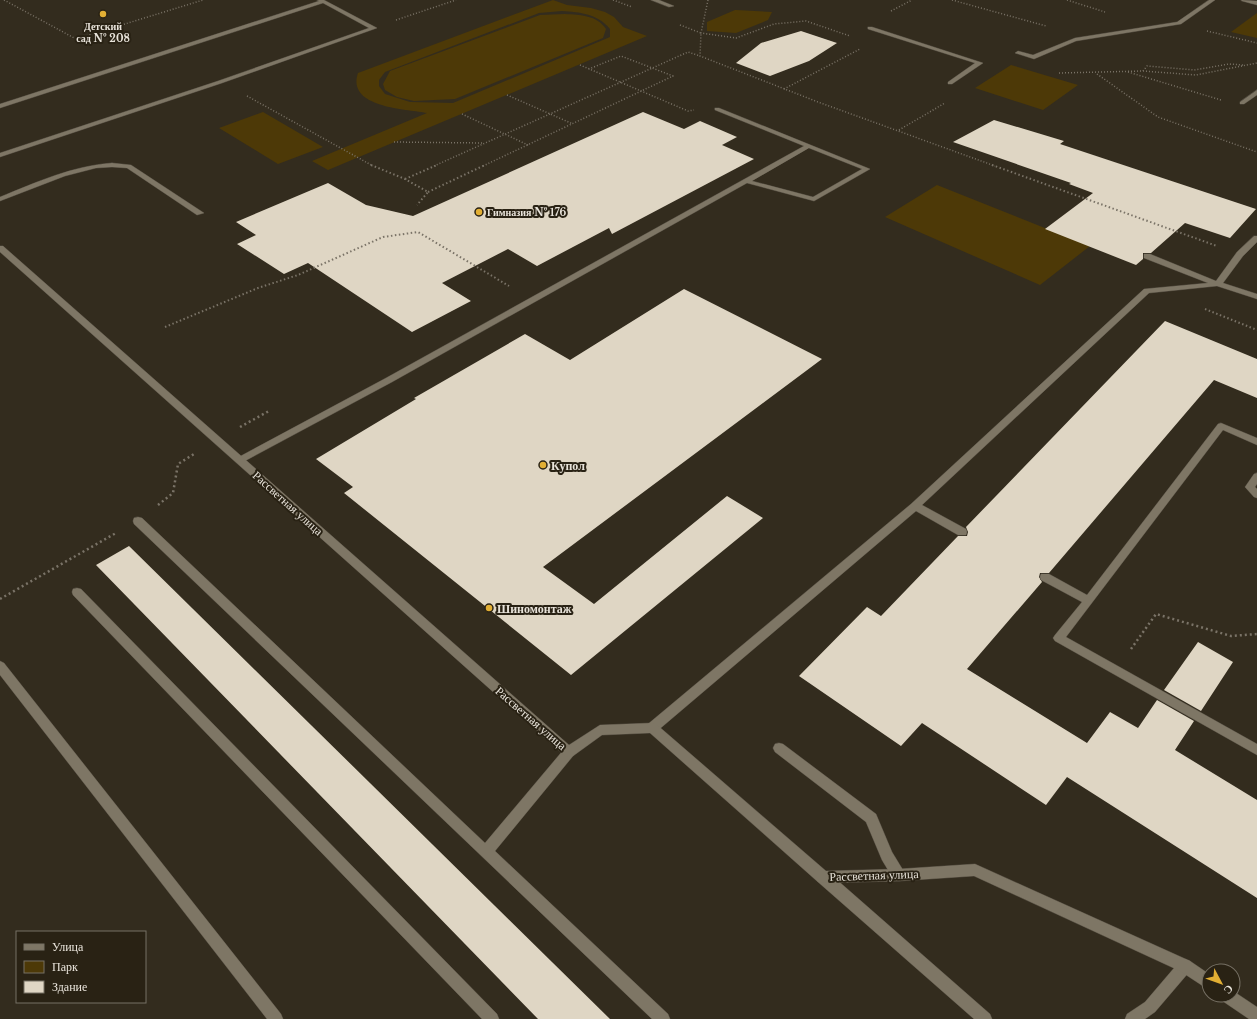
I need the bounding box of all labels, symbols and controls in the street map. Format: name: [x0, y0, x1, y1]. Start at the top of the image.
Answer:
marker: Детский сад № 208: [98, 9, 108, 19]
place label: Детский сад № 208: [76, 20, 130, 45]
place label: Гимназия № 176: [487, 206, 567, 219]
marker: Гимназия № 176: [474, 207, 484, 217]
place label: Купол: [551, 458, 585, 473]
marker: Купол: [538, 460, 548, 470]
street label: Рассветная улица: [250, 468, 327, 539]
place label: Шиномонтаж: [497, 601, 572, 616]
marker: Шиномонтаж: [484, 603, 494, 613]
street label: Рассветная улица: [492, 683, 570, 753]
street label: Рассветная улица: [829, 866, 919, 884]
legend: [16, 931, 146, 1003]
text: Улица: [52, 939, 84, 954]
text: Парк: [52, 959, 78, 974]
north arrow: [1201, 963, 1241, 1003]
text: Здание: [52, 979, 87, 994]
text: С: [1221, 982, 1236, 997]

